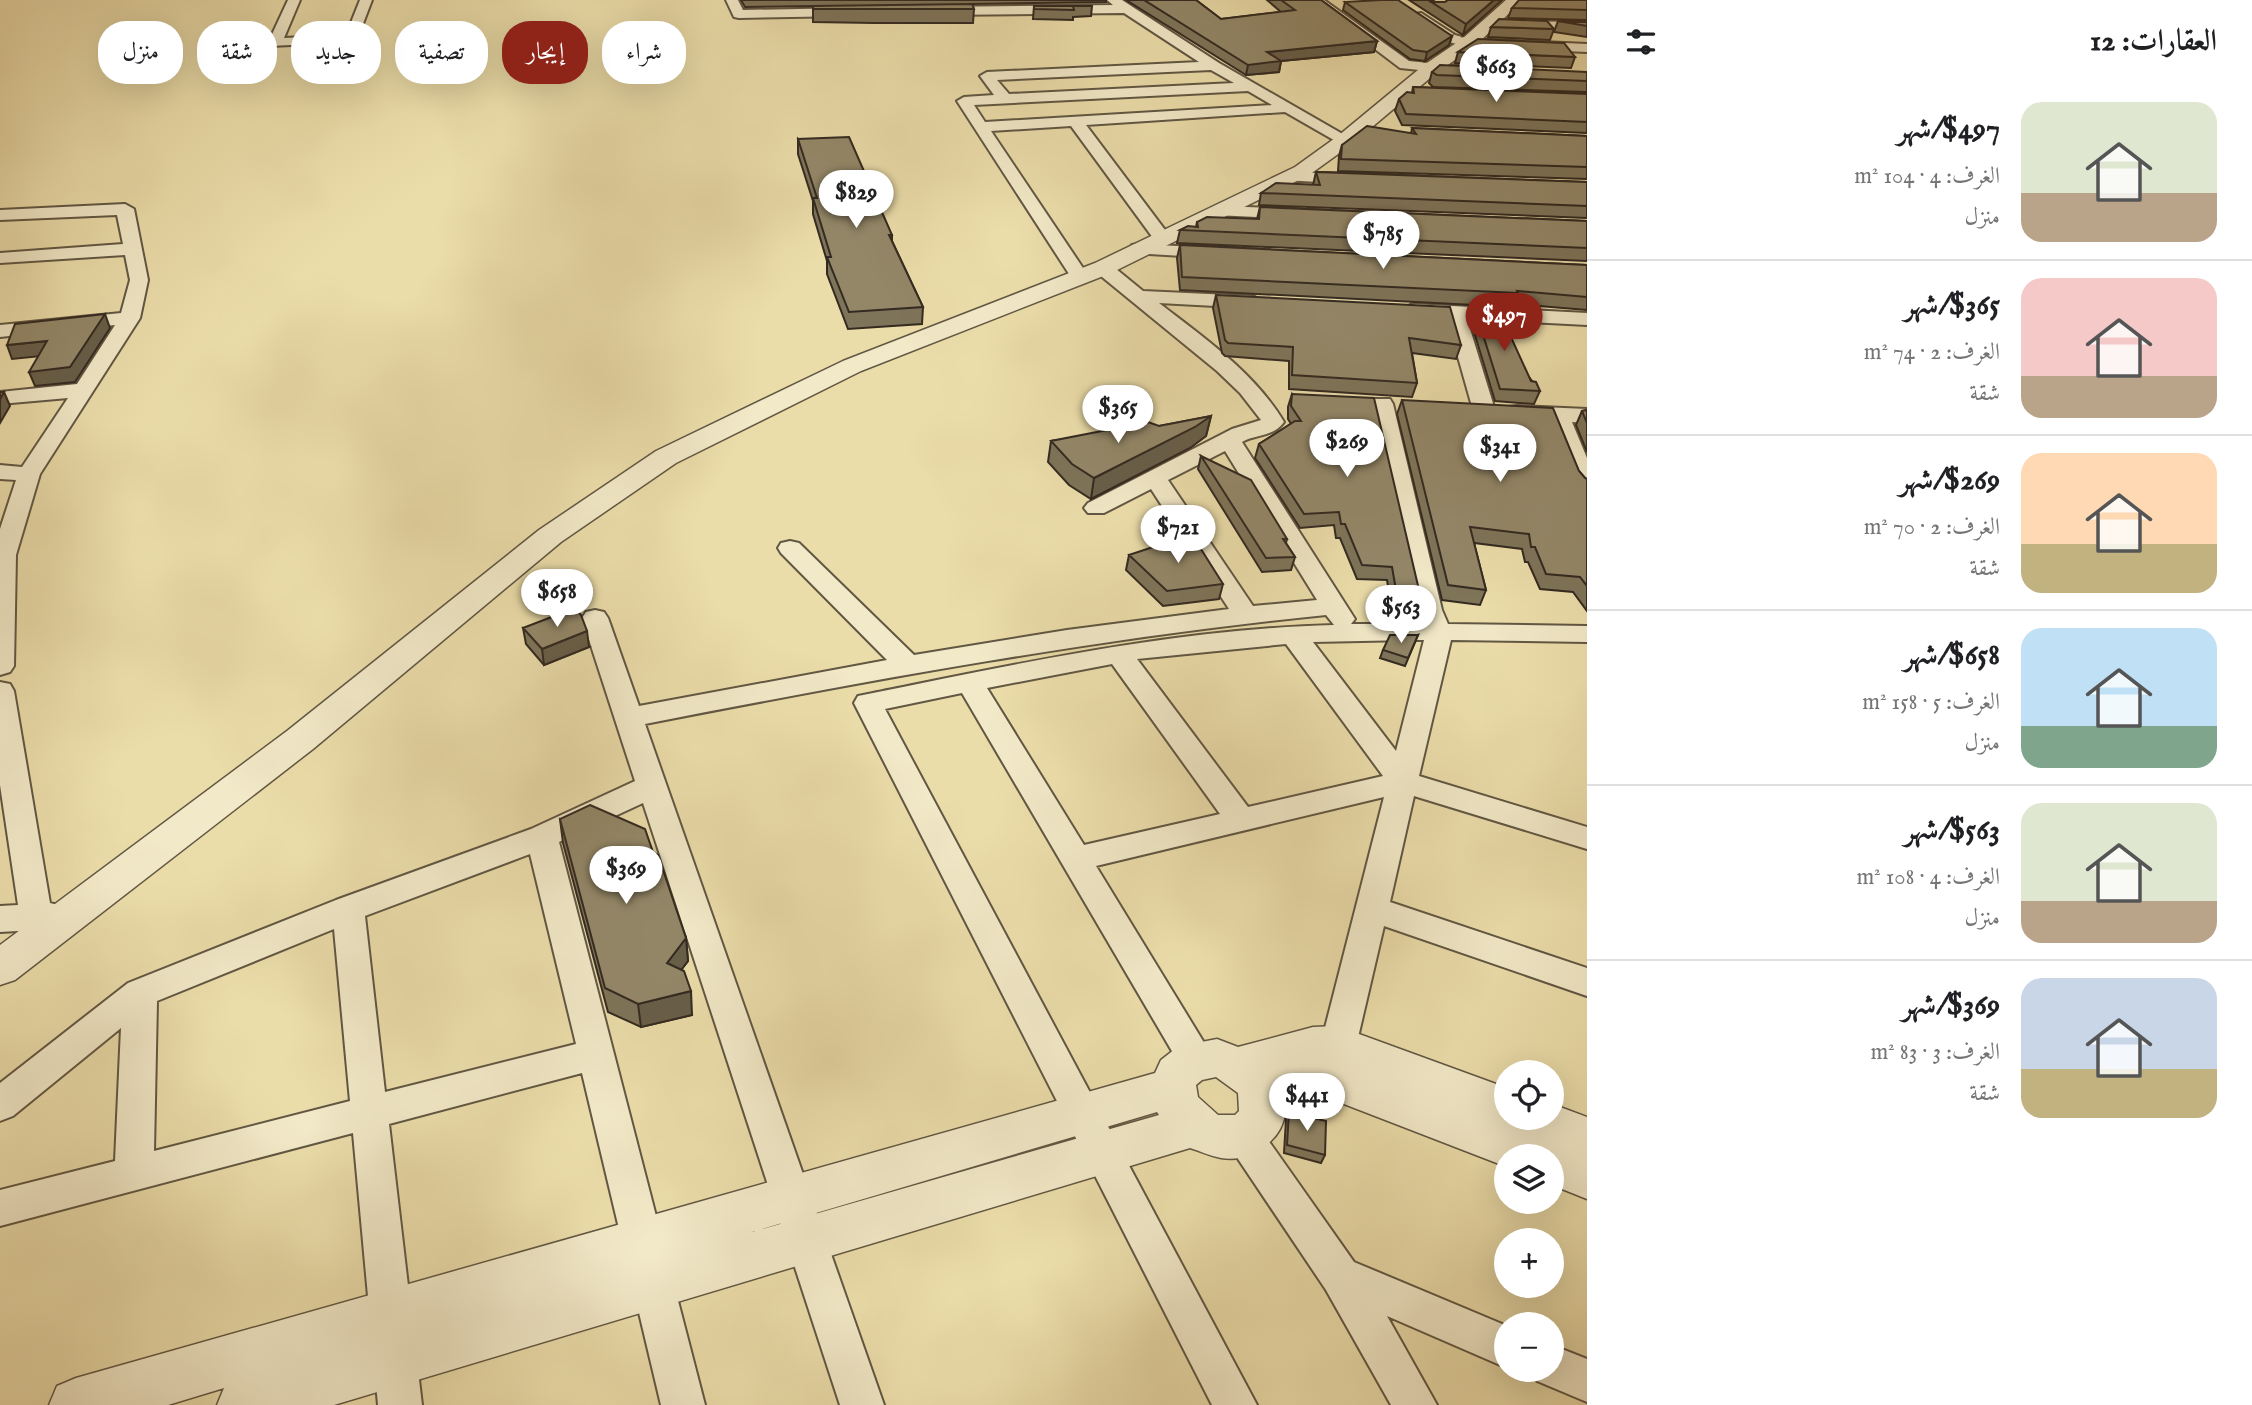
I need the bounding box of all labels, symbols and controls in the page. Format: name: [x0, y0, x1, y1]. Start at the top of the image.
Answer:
chip: منزل: [98, 21, 183, 84]
chip: شقة: [197, 21, 277, 84]
chip: جديد: [291, 21, 381, 84]
chip: تصفية: [395, 21, 488, 84]
chip: إيجار: [502, 21, 588, 84]
chip: شراء: [602, 21, 686, 84]
icon: filters: [1622, 23, 1660, 61]
text: العقارات: 12: [2090, 23, 2217, 61]
pin: $663: [1455, 44, 1537, 104]
text: $663: [1476, 52, 1516, 81]
text: $497/شهر: [1897, 111, 2000, 149]
icon: home: [2077, 130, 2161, 214]
text: الغرف: 4 · 104 m²: [1854, 162, 2000, 191]
pin: $829: [815, 170, 897, 230]
text: $829: [835, 178, 877, 207]
text: منزل: [1965, 203, 2000, 232]
pin: $785: [1342, 212, 1424, 271]
text: $785: [1363, 219, 1403, 248]
text: $365/شهر: [1904, 287, 2000, 325]
pin: $497: [1463, 294, 1545, 353]
text: $497: [1482, 301, 1526, 330]
icon: home: [2077, 306, 2161, 390]
text: الغرف: 2 · 74 m²: [1864, 338, 2000, 367]
text: شقة: [1970, 379, 2000, 408]
pin: $365: [1077, 386, 1159, 445]
text: $365: [1098, 393, 1138, 422]
pin: $269: [1306, 420, 1388, 479]
pin: $341: [1459, 424, 1541, 484]
text: $269: [1325, 427, 1369, 456]
text: $341: [1479, 432, 1521, 461]
text: $269/شهر: [1899, 462, 2000, 500]
icon: home: [2077, 481, 2161, 565]
pin: $721: [1137, 505, 1219, 565]
text: $721: [1157, 513, 1199, 542]
text: الغرف: 2 · 70 m²: [1864, 513, 2000, 542]
text: شقة: [1970, 554, 2000, 583]
pin: $658: [516, 570, 598, 629]
text: $658: [537, 577, 577, 606]
pin: $563: [1360, 586, 1442, 645]
text: $563: [1381, 593, 1421, 622]
text: $658/شهر: [1903, 637, 2000, 675]
icon: home: [2077, 656, 2161, 740]
text: الغرف: 5 · 158 m²: [1862, 688, 2000, 717]
text: منزل: [1965, 729, 2000, 758]
text: $563/شهر: [1904, 812, 2000, 850]
icon: home: [2077, 831, 2161, 915]
pin: $369: [585, 846, 667, 906]
text: $369: [605, 854, 647, 883]
text: الغرف: 4 · 108 m²: [1857, 863, 2000, 892]
text: منزل: [1965, 904, 2000, 933]
text: $369/شهر: [1902, 987, 2000, 1025]
icon: home: [2077, 1006, 2161, 1090]
text: الغرف: 3 · 83 m²: [1870, 1038, 2000, 1067]
map controls: [1494, 1060, 1564, 1382]
button: locate: [1494, 1060, 1564, 1130]
pin: $441: [1266, 1074, 1348, 1133]
text: شقة: [1970, 1079, 2000, 1108]
text: $441: [1285, 1081, 1329, 1110]
button: layers: [1494, 1144, 1564, 1214]
button: +: [1494, 1228, 1564, 1298]
button: −: [1494, 1312, 1564, 1382]

